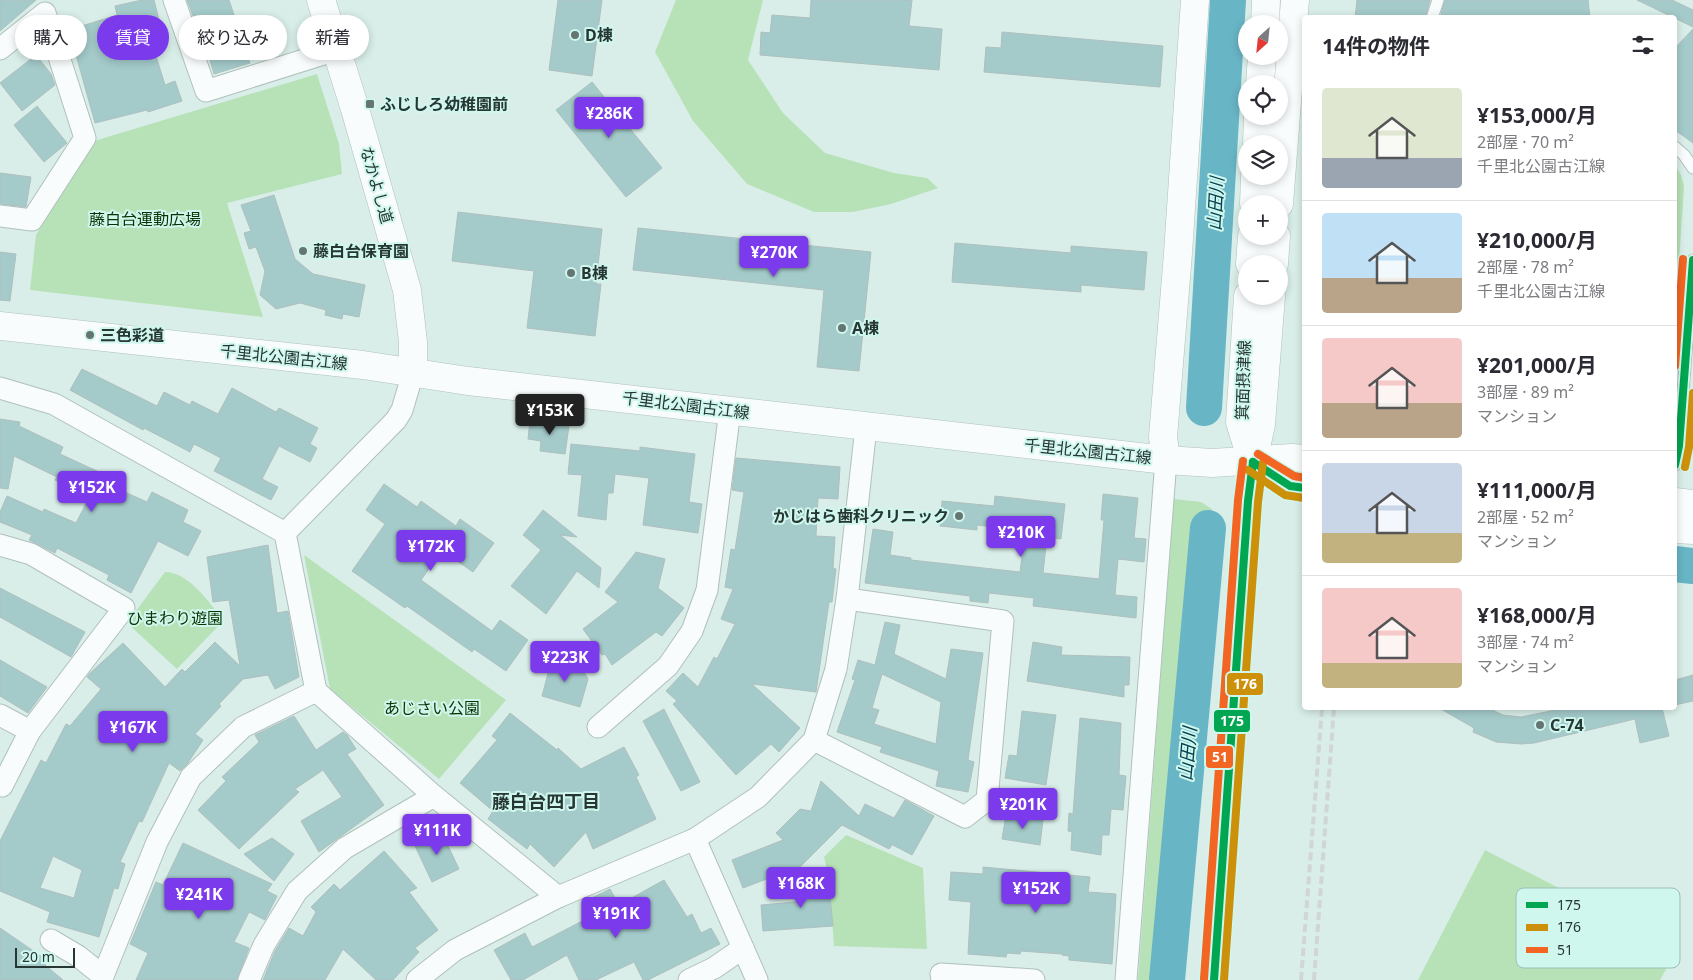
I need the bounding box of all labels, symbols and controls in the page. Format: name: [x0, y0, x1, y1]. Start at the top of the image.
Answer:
chip: 購入: [15, 15, 87, 60]
chip: 賃貸: [97, 15, 169, 60]
chip: 絞り込み: [179, 15, 287, 60]
chip: 新着: [297, 15, 369, 60]
north arrow: [1238, 15, 1288, 65]
map controls: [1238, 15, 1288, 305]
place label: D棟: [585, 24, 613, 46]
marker: D棟: [569, 29, 581, 41]
icon: filters: [1629, 31, 1657, 59]
text: 14件の物件: [1322, 32, 1430, 60]
button: locate: [1238, 75, 1288, 125]
place label: ふじしろ幼稚園前: [380, 93, 508, 115]
pin: ¥286K: [574, 96, 644, 139]
marker: ふじしろ幼稚園前: [364, 98, 376, 110]
text: ¥153,000/月: [1477, 101, 1597, 129]
text: ¥286K: [585, 102, 633, 124]
icon: home: [1362, 108, 1422, 168]
text: 2部屋 · 70 m²: [1477, 131, 1574, 153]
button: layers: [1238, 135, 1288, 185]
street label: なかよし道: [356, 144, 398, 226]
text: 千里北公園古江線: [1477, 155, 1605, 177]
water label: 山田川: [1202, 174, 1229, 232]
button: +: [1238, 195, 1288, 245]
park label: 藤白台運動広場: [89, 208, 201, 230]
text: ¥210,000/月: [1477, 226, 1597, 254]
icon: home: [1362, 233, 1422, 293]
pin: ¥270K: [739, 236, 809, 278]
place label: 藤白台保育園: [313, 240, 409, 262]
text: ¥270K: [750, 241, 798, 263]
marker: 藤白台保育園: [297, 245, 309, 257]
button: −: [1238, 255, 1288, 305]
text: 2部屋 · 78 m²: [1477, 256, 1574, 278]
place label: B棟: [581, 262, 608, 284]
marker: B棟: [565, 267, 577, 279]
text: 千里北公園古江線: [1477, 280, 1605, 302]
place label: A棟: [852, 317, 879, 339]
marker: A棟: [836, 322, 848, 334]
place label: 三色彩道: [100, 324, 164, 346]
marker: 三色彩道: [84, 329, 96, 341]
street label: 千里北公園古江線: [219, 339, 349, 375]
street label: 箕面摂津線: [1231, 340, 1255, 420]
text: ¥201,000/月: [1477, 351, 1597, 379]
icon: home: [1362, 358, 1422, 418]
text: 3部屋 · 89 m²: [1477, 381, 1574, 403]
street label: 千里北公園古江線: [621, 386, 751, 424]
pin: ¥153K: [515, 394, 585, 436]
text: ¥153K: [526, 399, 574, 421]
text: マンション: [1477, 405, 1557, 427]
street label: 千里北公園古江線: [1023, 433, 1153, 469]
pin: ¥152K: [57, 470, 127, 513]
text: ¥152K: [68, 476, 116, 498]
text: ¥111,000/月: [1477, 476, 1597, 504]
icon: home: [1362, 483, 1422, 543]
place label: かじはら歯科クリニック: [773, 505, 949, 527]
text: 2部屋 · 52 m²: [1477, 506, 1574, 528]
marker: かじはら歯科クリニック: [953, 510, 965, 522]
pin: ¥210K: [986, 516, 1056, 558]
text: ¥210K: [997, 521, 1045, 543]
pin: ¥172K: [396, 530, 466, 572]
text: マンション: [1477, 530, 1557, 552]
text: ¥172K: [407, 535, 455, 557]
text: ¥168,000/月: [1477, 601, 1597, 629]
park label: ひまわり遊園: [127, 607, 223, 629]
icon: home: [1362, 608, 1422, 668]
text: 3部屋 · 74 m²: [1477, 631, 1574, 653]
pin: ¥223K: [530, 640, 600, 683]
text: ¥223K: [541, 646, 589, 668]
text: マンション: [1477, 655, 1557, 677]
line badge: 176: [1226, 672, 1264, 696]
text: 176: [1233, 674, 1257, 693]
park label: あじさい公園: [384, 697, 480, 719]
line badge: 175: [1213, 709, 1251, 733]
pin: ¥167K: [98, 710, 168, 753]
text: 175: [1220, 711, 1244, 730]
place label: C-74: [1550, 714, 1584, 736]
text: ¥167K: [109, 716, 157, 738]
marker: C-74: [1534, 719, 1546, 731]
water label: 山田川: [1173, 724, 1201, 782]
line badge: 51: [1205, 745, 1234, 769]
text: 51: [1212, 747, 1228, 766]
pin: ¥201K: [988, 788, 1058, 830]
district label: 藤白台四丁目: [492, 789, 600, 813]
text: ¥201K: [999, 793, 1047, 815]
pin: ¥111K: [402, 814, 472, 856]
text: ¥111K: [413, 819, 461, 841]
pin: ¥168K: [766, 866, 836, 909]
text: ¥168K: [777, 872, 825, 894]
pin: ¥152K: [1001, 872, 1071, 914]
text: ¥152K: [1012, 877, 1060, 899]
pin: ¥241K: [164, 878, 234, 920]
text: ¥241K: [175, 883, 223, 905]
legend: [1516, 888, 1680, 968]
text: 175: [1557, 895, 1581, 914]
pin: ¥191K: [581, 896, 651, 939]
text: ¥191K: [592, 902, 640, 924]
text: 176: [1557, 917, 1581, 936]
text: 51: [1557, 940, 1573, 959]
scale bar: [15, 945, 75, 968]
text: 20 m: [22, 947, 55, 966]

